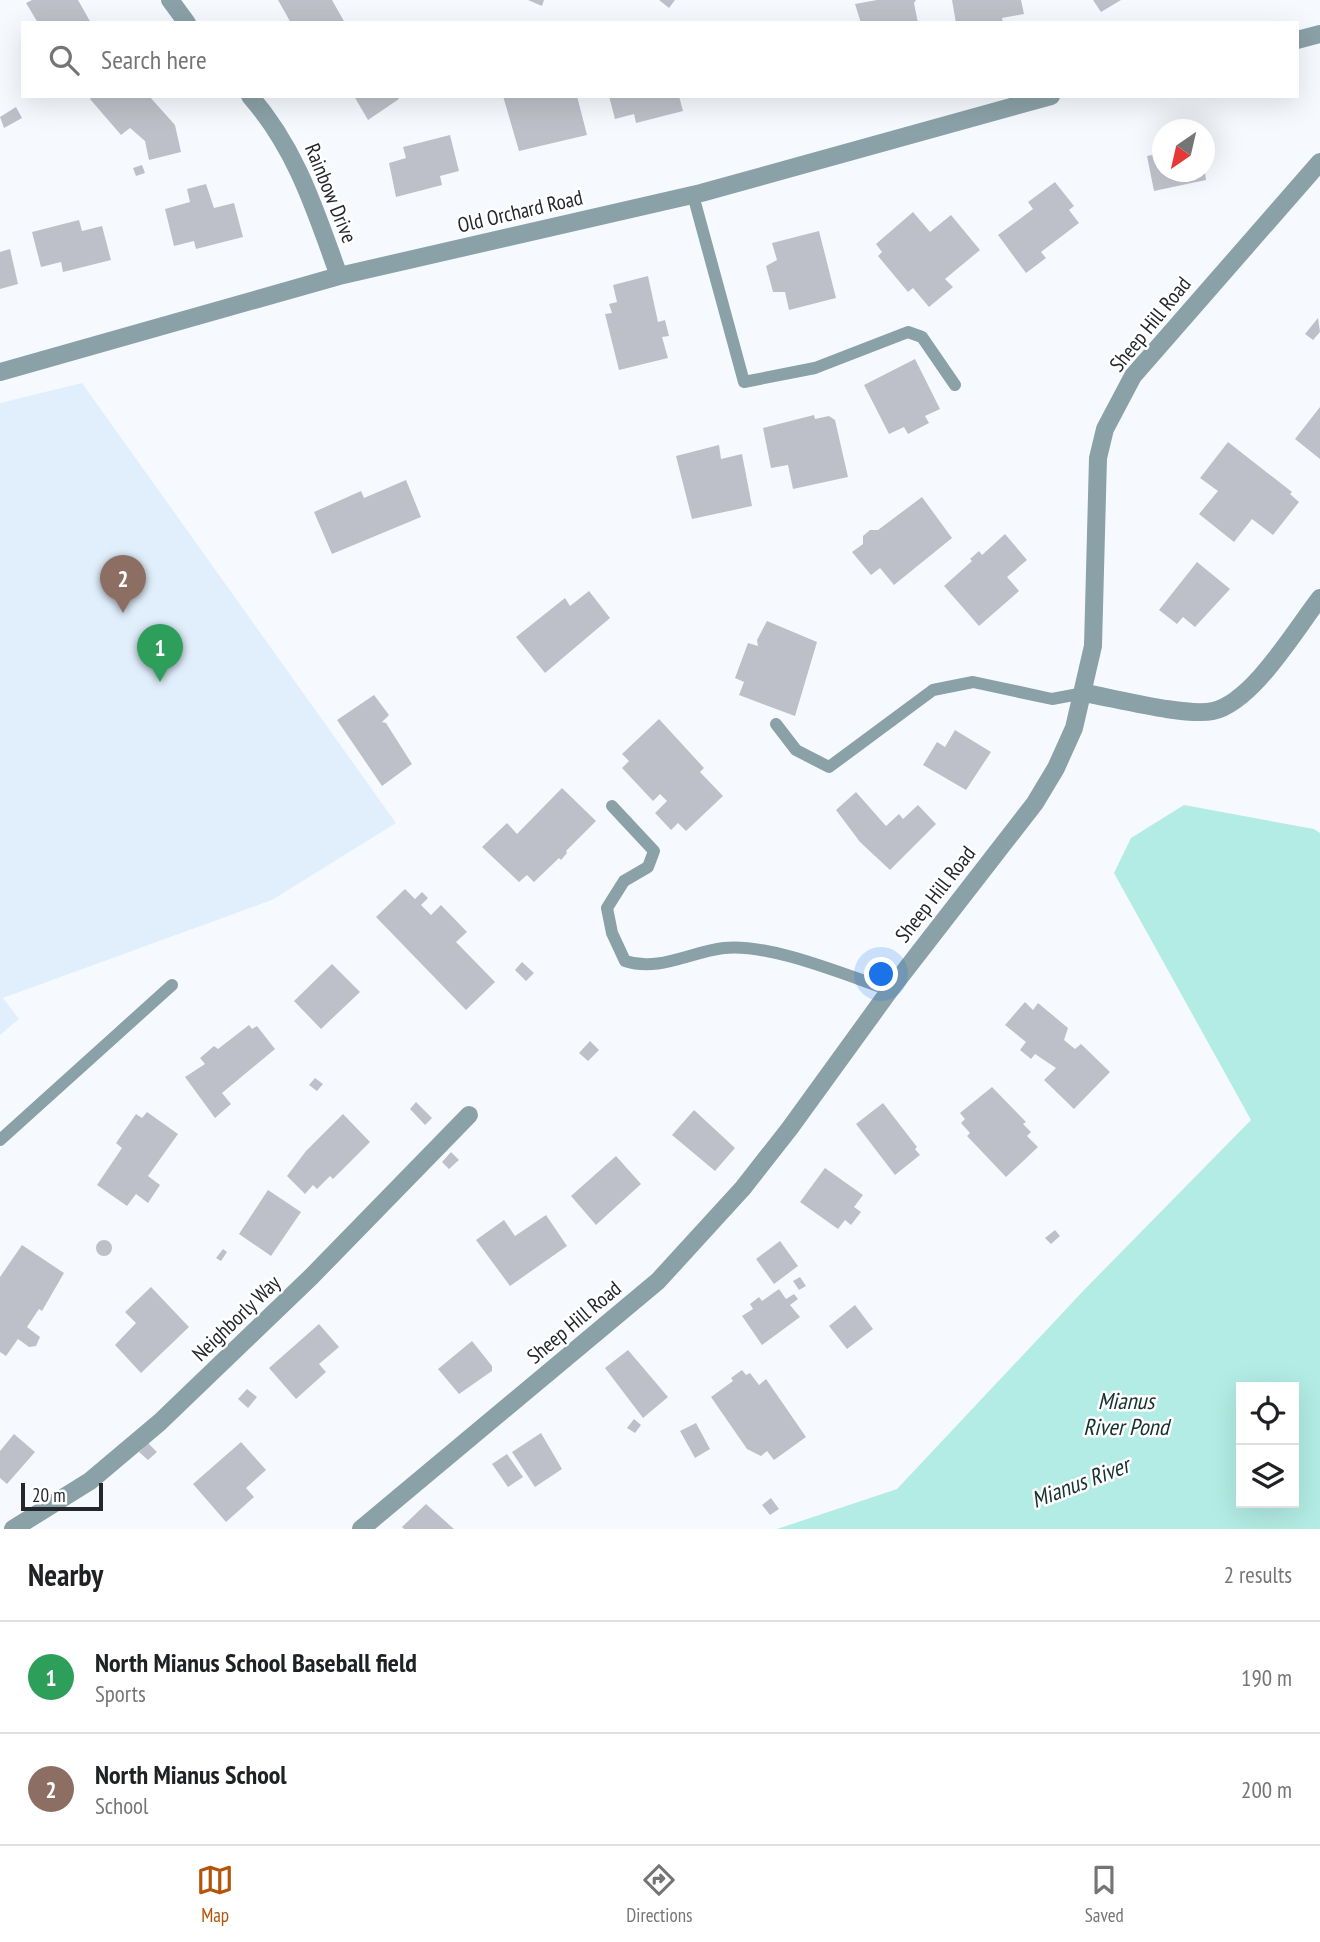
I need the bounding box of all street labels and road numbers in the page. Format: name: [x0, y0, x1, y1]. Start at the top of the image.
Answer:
street label: Rainbow Drive: [299, 139, 363, 247]
street label: Old Orchard Road: [455, 184, 585, 238]
street label: Sheep Hill Road: [1103, 271, 1197, 377]
street label: Sheep Hill Road: [889, 840, 981, 948]
street label: Neighborly Way: [186, 1269, 286, 1367]
street label: Sheep Hill Road: [521, 1275, 627, 1369]

